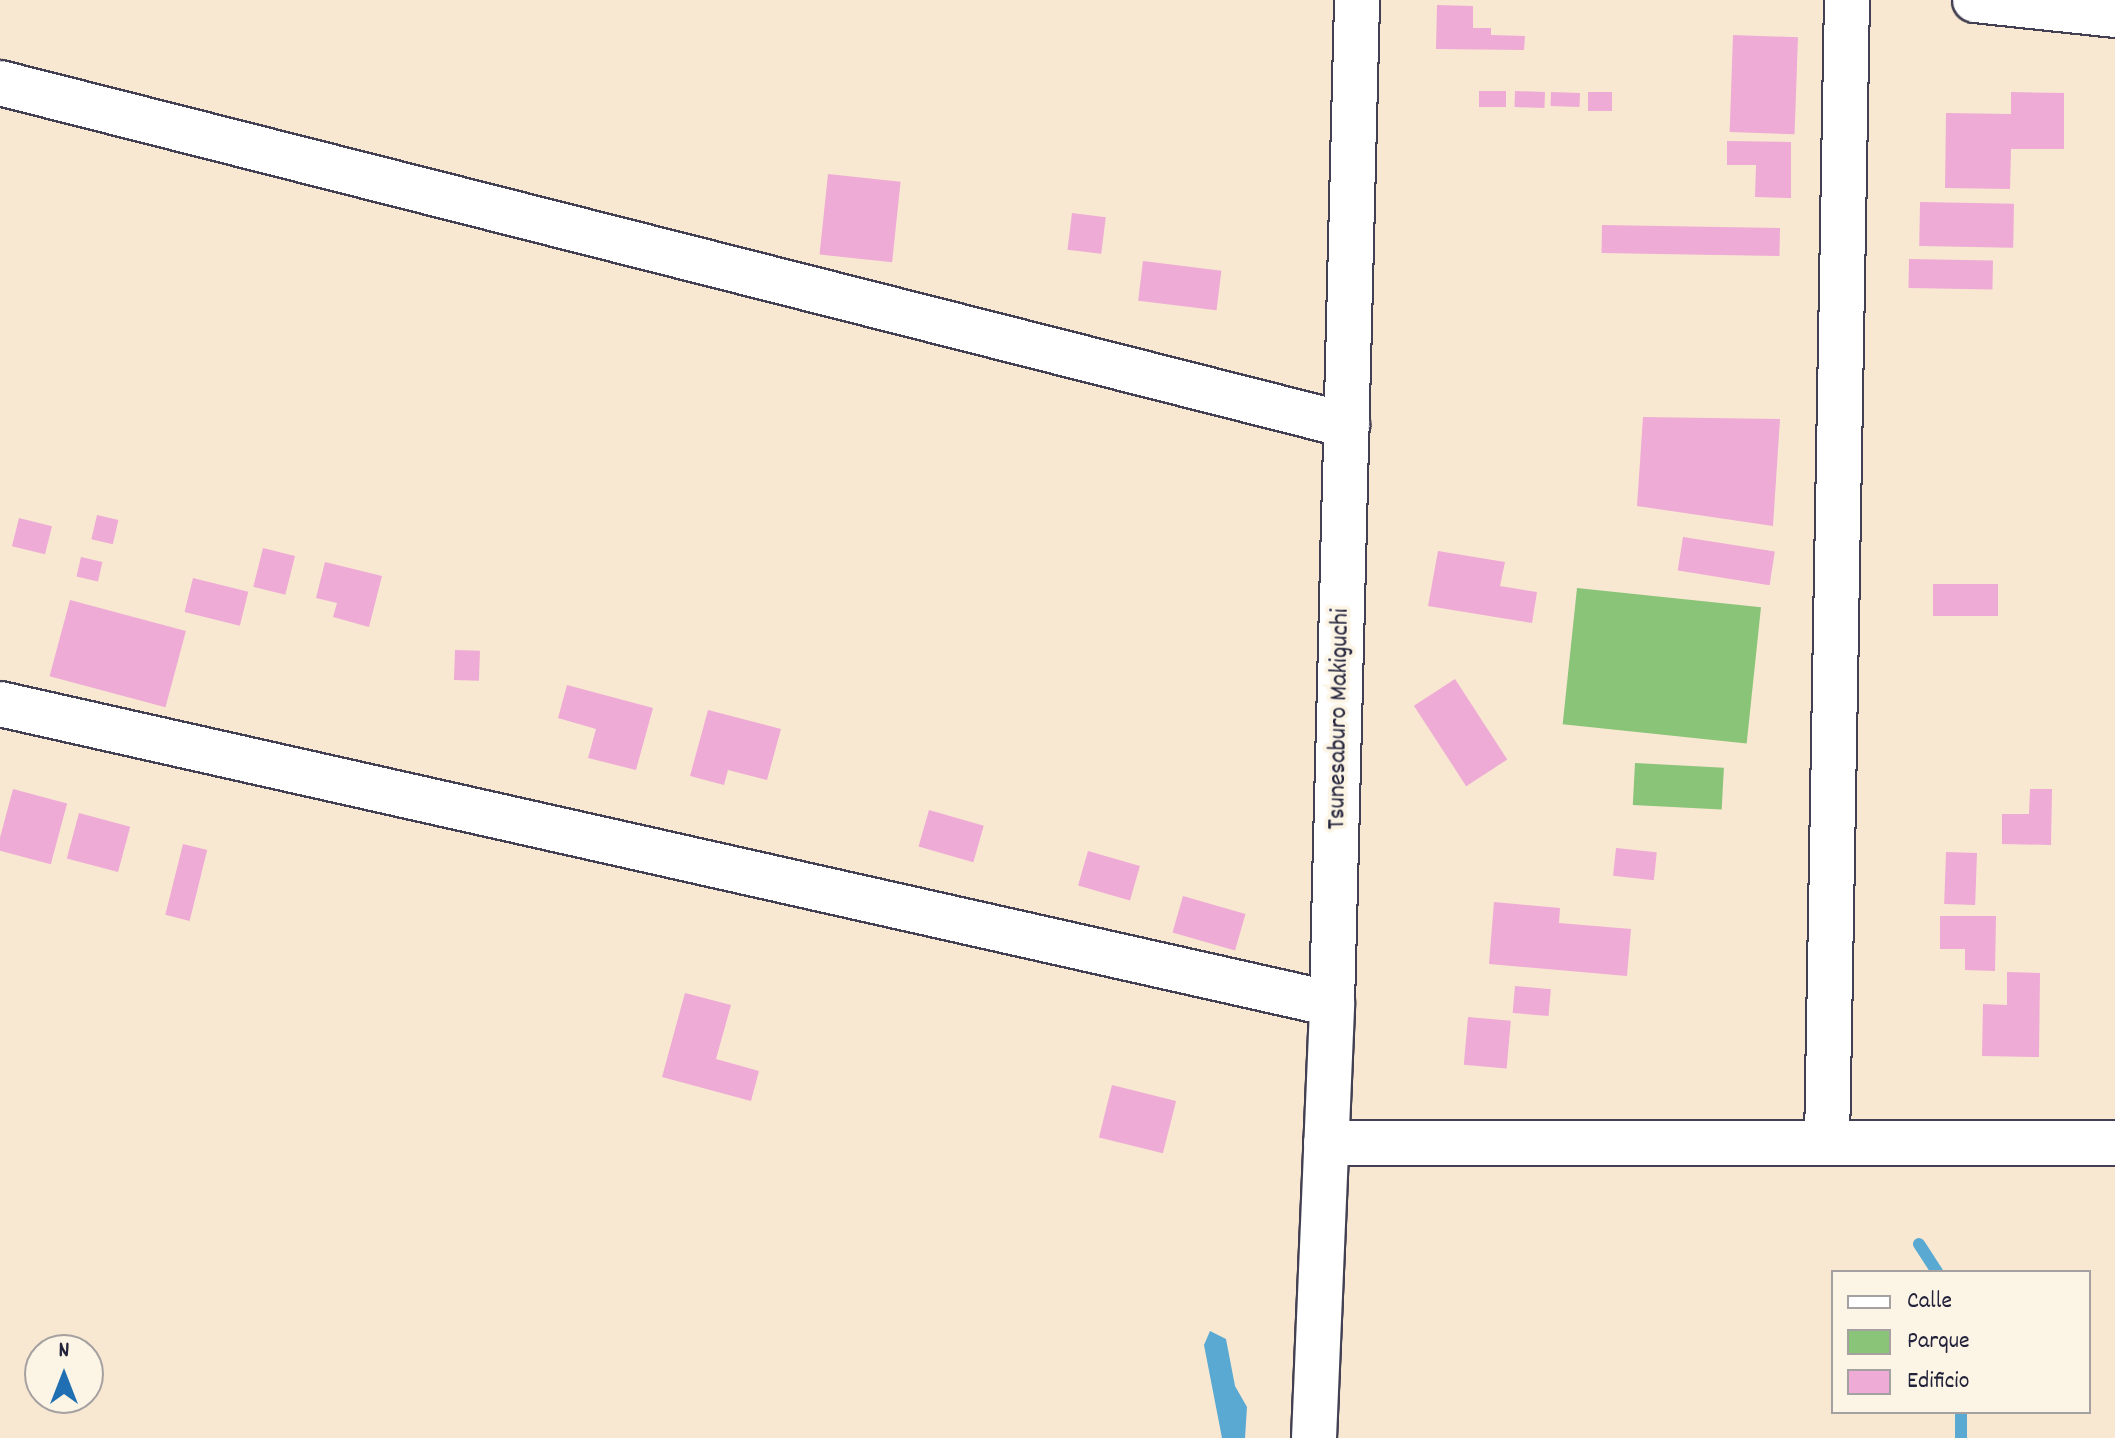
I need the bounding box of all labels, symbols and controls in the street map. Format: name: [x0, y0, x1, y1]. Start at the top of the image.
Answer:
street label: Tsunesaburo Makiguchi: [1322, 608, 1358, 830]
legend: [1831, 1270, 2091, 1414]
text: Calle: [1907, 1285, 1952, 1319]
text: Parque: [1907, 1325, 1970, 1359]
north arrow: [24, 1334, 104, 1414]
text: N: [59, 1336, 69, 1367]
text: Edificio: [1907, 1365, 1969, 1399]

